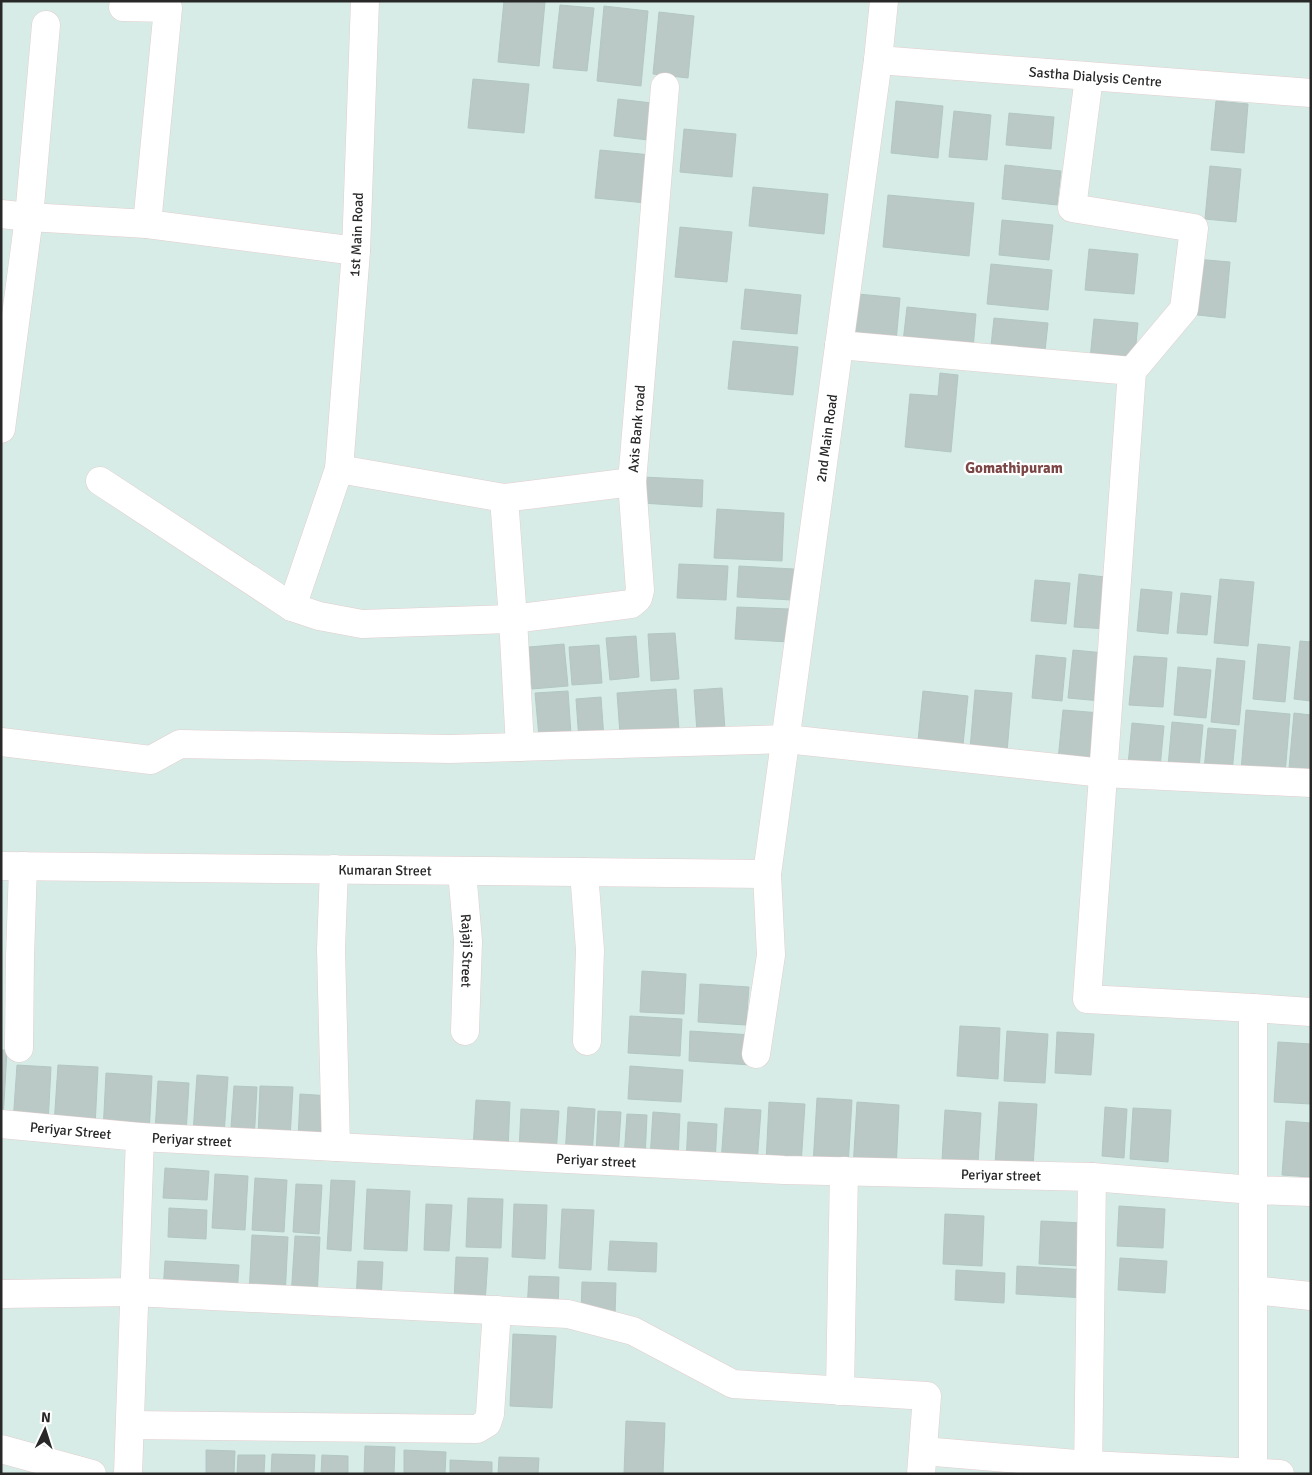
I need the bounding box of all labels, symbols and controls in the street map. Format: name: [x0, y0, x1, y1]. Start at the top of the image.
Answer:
street label: Sastha Dialysis Centre: [1028, 63, 1162, 90]
street label: 1st Main Road: [346, 192, 367, 278]
street label: Axis Bank road: [624, 384, 649, 473]
street label: 2nd Main Road: [812, 393, 841, 483]
district label: Gomathipuram: [965, 459, 1063, 477]
street label: Kumaran Street: [338, 861, 432, 879]
street label: Rajaji Street: [457, 913, 477, 988]
street label: Periyar Street: [29, 1118, 112, 1143]
street label: Periyar street: [151, 1129, 232, 1150]
street label: Periyar street: [556, 1150, 637, 1171]
street label: Periyar street: [961, 1166, 1041, 1184]
north arrow: [20, 1405, 70, 1455]
text: N: [40, 1409, 51, 1426]

